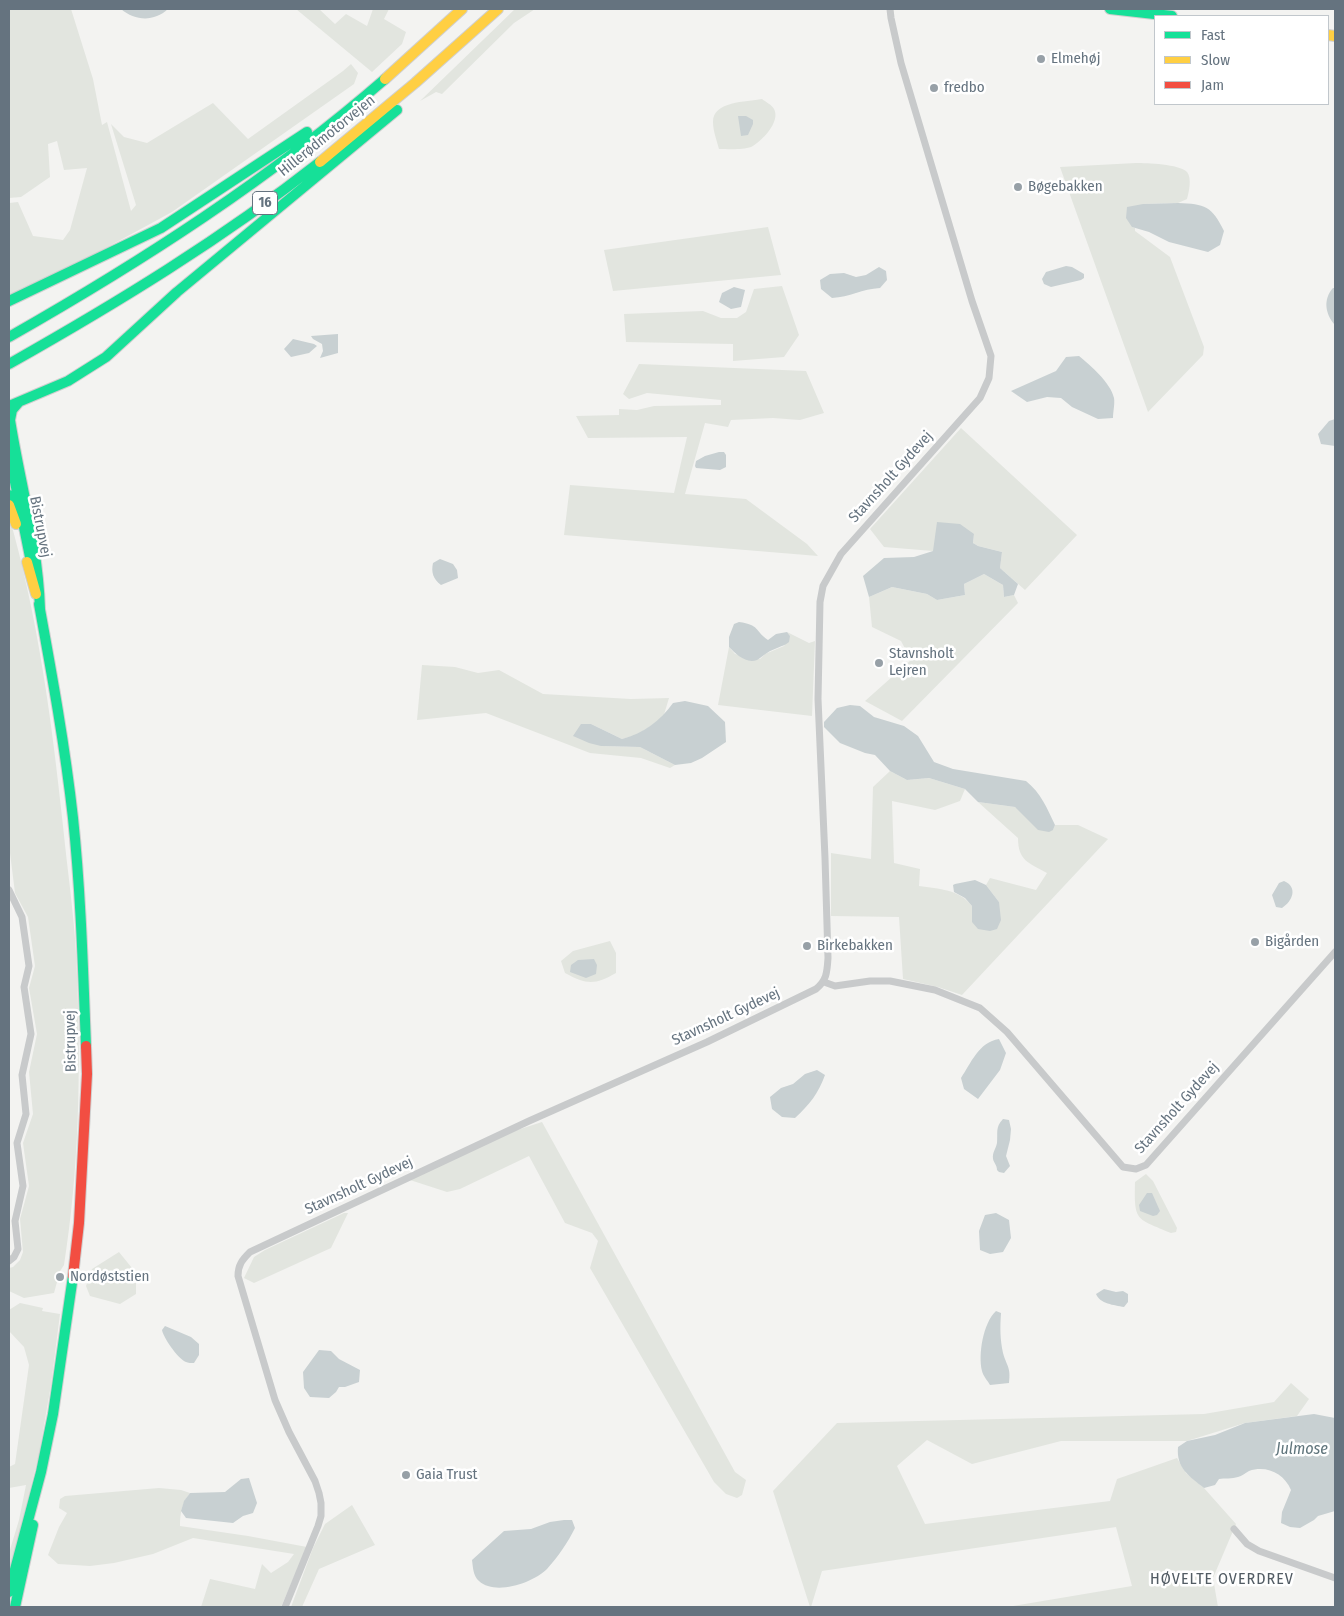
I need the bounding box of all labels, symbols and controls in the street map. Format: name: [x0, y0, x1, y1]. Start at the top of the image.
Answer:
legend: [1154, 15, 1329, 105]
text: Fast: [1201, 26, 1225, 44]
place label: Elmehøj: [1051, 50, 1100, 68]
text: Slow: [1201, 51, 1230, 69]
marker: Elmehøj: [1035, 53, 1047, 65]
text: Jam: [1201, 76, 1224, 94]
place label: fredbo: [944, 79, 985, 97]
marker: fredbo: [928, 82, 940, 94]
street label: Hillerødmotorvejen: [275, 91, 379, 181]
place label: Bøgebakken: [1028, 178, 1103, 196]
marker: Bøgebakken: [1012, 181, 1024, 193]
road number: 16: [252, 192, 278, 214]
street label: Stavnsholt Gydevej: [845, 428, 937, 526]
street label: Bistrupvej: [25, 495, 55, 559]
place label: Stavnsholt Lejren: [889, 645, 954, 680]
marker: Stavnsholt Lejren: [873, 657, 885, 669]
place label: Bigården: [1265, 933, 1319, 951]
marker: Bigården: [1249, 936, 1261, 948]
place label: Birkebakken: [817, 937, 893, 955]
marker: Birkebakken: [801, 940, 813, 952]
street label: Stavnsholt Gydevej: [669, 984, 783, 1050]
street label: Bistrupvej: [61, 1010, 81, 1072]
street label: Stavnsholt Gydevej: [1131, 1059, 1223, 1157]
street label: Stavnsholt Gydevej: [302, 1153, 416, 1219]
place label: Nordøststien: [70, 1268, 149, 1286]
marker: Nordøststien: [54, 1271, 66, 1283]
water label: Julmose: [1276, 1440, 1328, 1460]
place label: Gaia Trust: [416, 1466, 477, 1484]
marker: Gaia Trust: [400, 1469, 412, 1481]
district label: HØVELTE OVERDREV: [1148, 1570, 1296, 1590]

